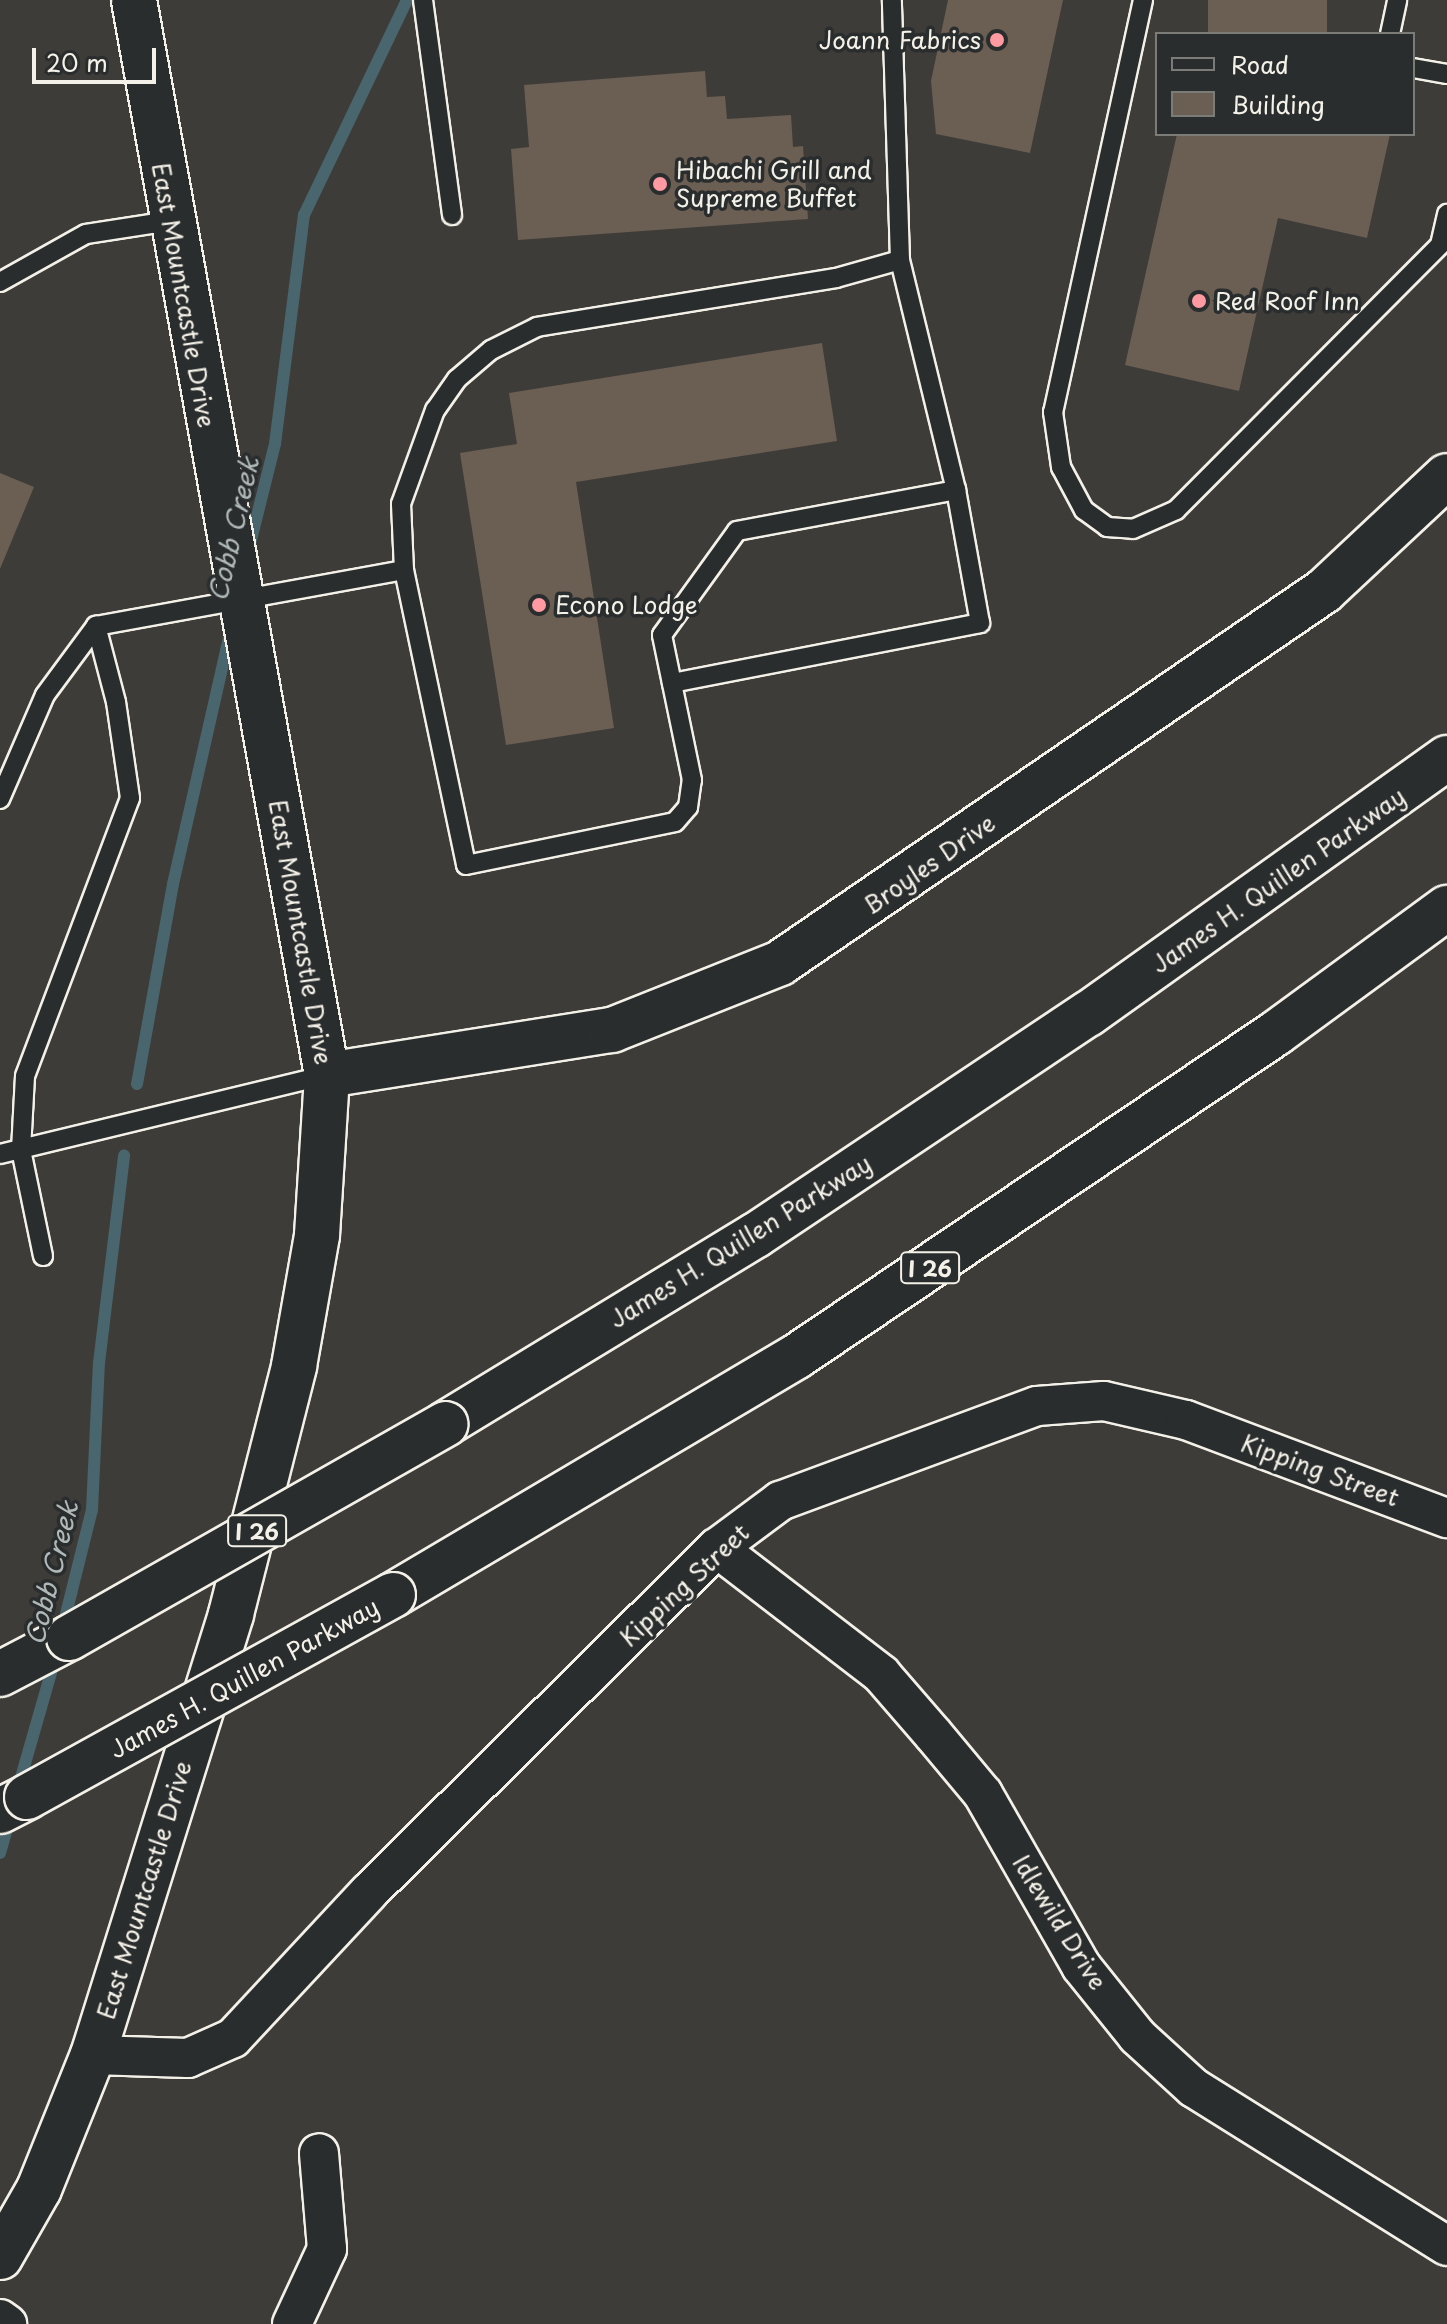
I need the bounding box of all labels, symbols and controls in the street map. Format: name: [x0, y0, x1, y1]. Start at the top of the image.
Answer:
place label: Joann Fabrics: [821, 26, 981, 54]
marker: Joann Fabrics: [988, 31, 1006, 49]
scale bar: [36, 32, 160, 82]
legend: [1155, 32, 1415, 136]
text: 20 m: [46, 44, 108, 80]
text: Road: [1231, 46, 1289, 82]
text: Building: [1231, 86, 1325, 122]
place label: Hibachi Grill and Supreme Buffet: [676, 156, 873, 212]
street label: East Mountcastle Drive: [146, 160, 222, 430]
marker: Hibachi Grill and Supreme Buffet: [651, 175, 669, 193]
place label: Red Roof Inn: [1215, 287, 1363, 315]
marker: Red Roof Inn: [1190, 292, 1208, 310]
water label: Cobb Creek: [201, 454, 265, 604]
place label: Econo Lodge: [555, 591, 697, 619]
marker: Econo Lodge: [530, 596, 548, 614]
street label: James H. Quillen Parkway: [1145, 781, 1411, 979]
street label: East Mountcastle Drive: [263, 797, 339, 1067]
street label: Broyles Drive: [857, 808, 1001, 920]
street label: James H. Quillen Parkway: [603, 1148, 877, 1334]
road number: I 26: [900, 1250, 960, 1286]
street label: Kipping Street: [1237, 1428, 1403, 1512]
water label: Cobb Creek: [18, 1498, 84, 1648]
road number: I 26: [227, 1513, 287, 1549]
street label: Kipping Street: [614, 1518, 754, 1652]
street label: James H. Quillen Parkway: [104, 1592, 384, 1764]
street label: East Mountcastle Drive: [91, 1757, 197, 2023]
street label: Idlewild Drive: [1007, 1848, 1113, 1996]

